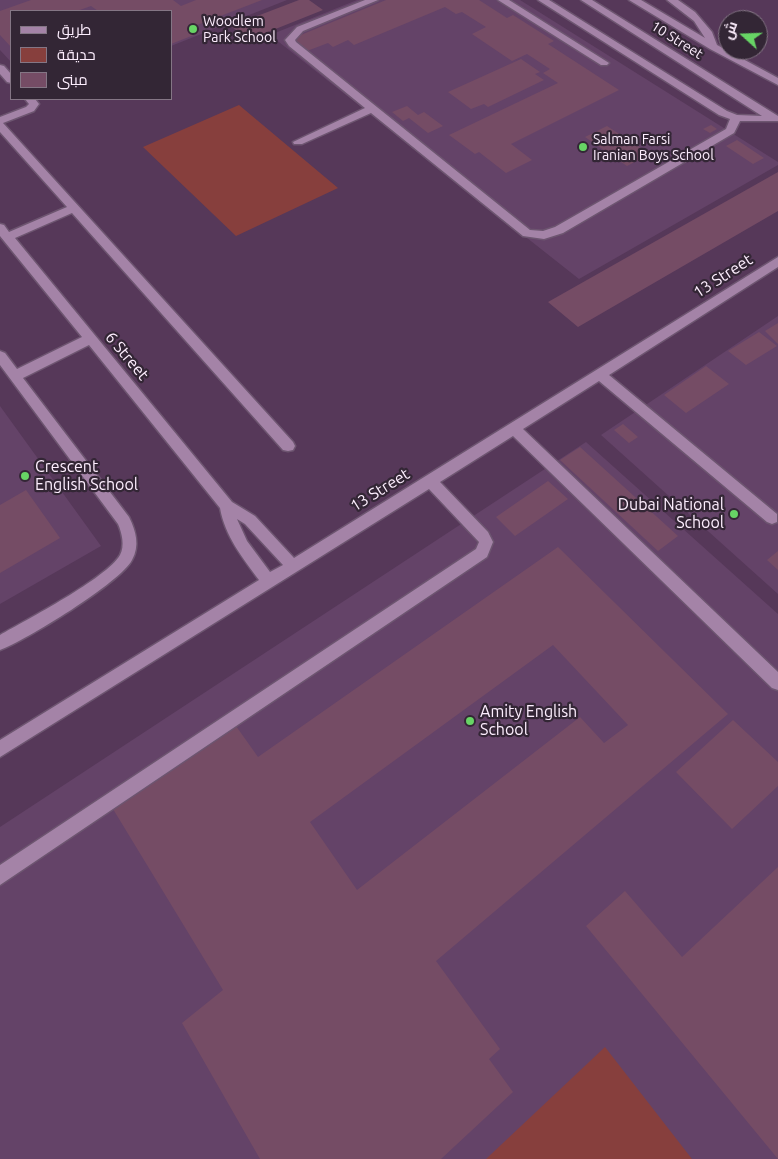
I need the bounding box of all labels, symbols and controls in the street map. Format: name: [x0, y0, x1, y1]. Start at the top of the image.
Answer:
legend: [10, 10, 172, 100]
north arrow: [718, 10, 768, 60]
place label: Woodlem Park School: [203, 13, 276, 46]
street label: 10 Street: [648, 17, 706, 63]
text: ش: [719, 19, 740, 41]
text: طريق: [57, 21, 91, 38]
marker: Woodlem Park School: [187, 23, 199, 35]
text: حديقة: [57, 46, 96, 63]
text: مبنى: [57, 71, 88, 88]
place label: Salman Farsi Iranian Boys School: [593, 131, 714, 164]
marker: Salman Farsi Iranian Boys School: [577, 141, 589, 153]
street label: 13 Street: [690, 250, 756, 302]
street label: 6 Street: [101, 328, 153, 384]
place label: Crescent English School: [35, 457, 138, 495]
street label: 13 Street: [347, 464, 413, 516]
marker: Crescent English School: [19, 470, 31, 482]
place label: Dubai National School: [618, 495, 724, 533]
marker: Dubai National School: [728, 508, 740, 520]
place label: Amity English School: [480, 702, 577, 740]
marker: Amity English School: [464, 715, 476, 727]

